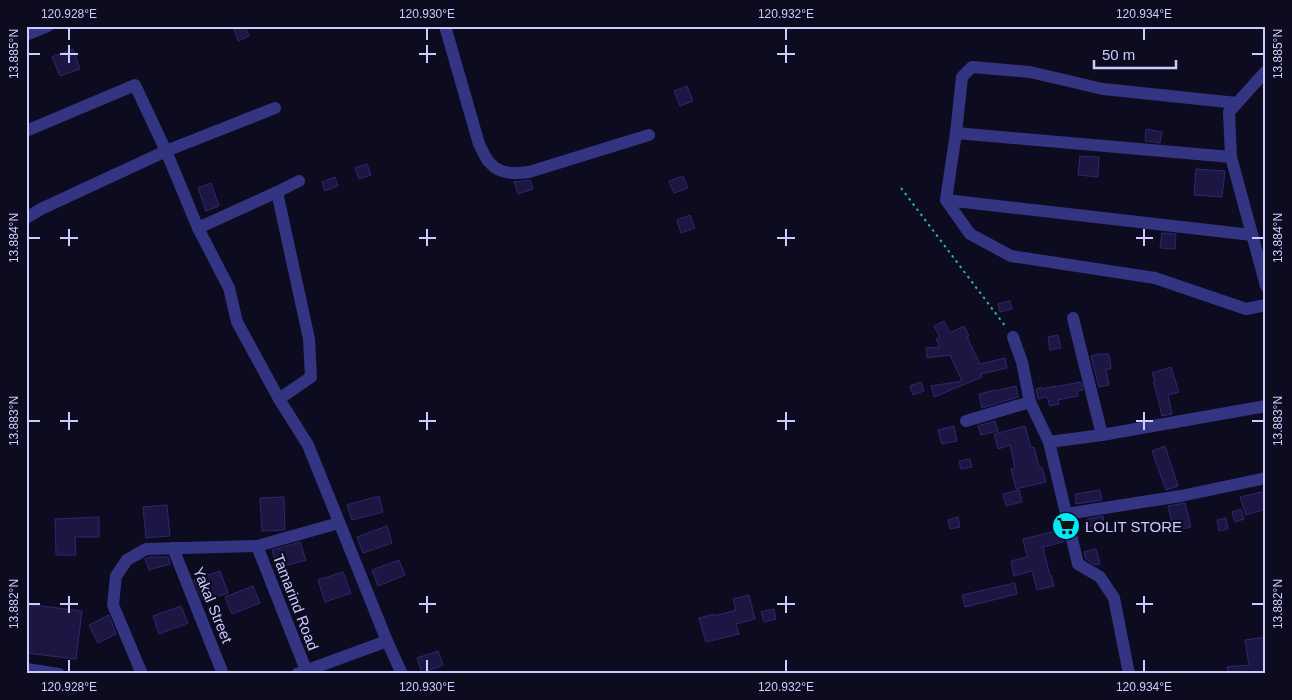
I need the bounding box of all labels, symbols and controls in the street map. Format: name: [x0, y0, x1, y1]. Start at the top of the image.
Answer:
text: 120.928°E: [41, 7, 97, 21]
text: 120.930°E: [399, 7, 455, 21]
text: 120.932°E: [758, 7, 814, 21]
text: 120.934°E: [1116, 7, 1172, 21]
text: 13.885°N: [7, 29, 21, 79]
text: 13.885°N: [1271, 29, 1285, 79]
scale bar: [1094, 38, 1177, 70]
text: 50 m: [1102, 46, 1135, 63]
text: 13.884°N: [7, 213, 21, 263]
text: 13.884°N: [1271, 213, 1285, 263]
text: 13.883°N: [7, 396, 21, 446]
text: 13.883°N: [1271, 396, 1285, 446]
supermarket icon: LOLIT STORE: [1051, 511, 1081, 541]
place label: LOLIT STORE: [1085, 518, 1182, 535]
street label: Tamarind Road: [270, 551, 322, 653]
street label: Yakal Street: [190, 564, 236, 646]
text: 13.882°N: [7, 579, 21, 629]
text: 13.882°N: [1271, 579, 1285, 629]
text: 120.928°E: [41, 680, 97, 694]
text: 120.930°E: [399, 680, 455, 694]
text: 120.932°E: [758, 680, 814, 694]
text: 120.934°E: [1116, 680, 1172, 694]

